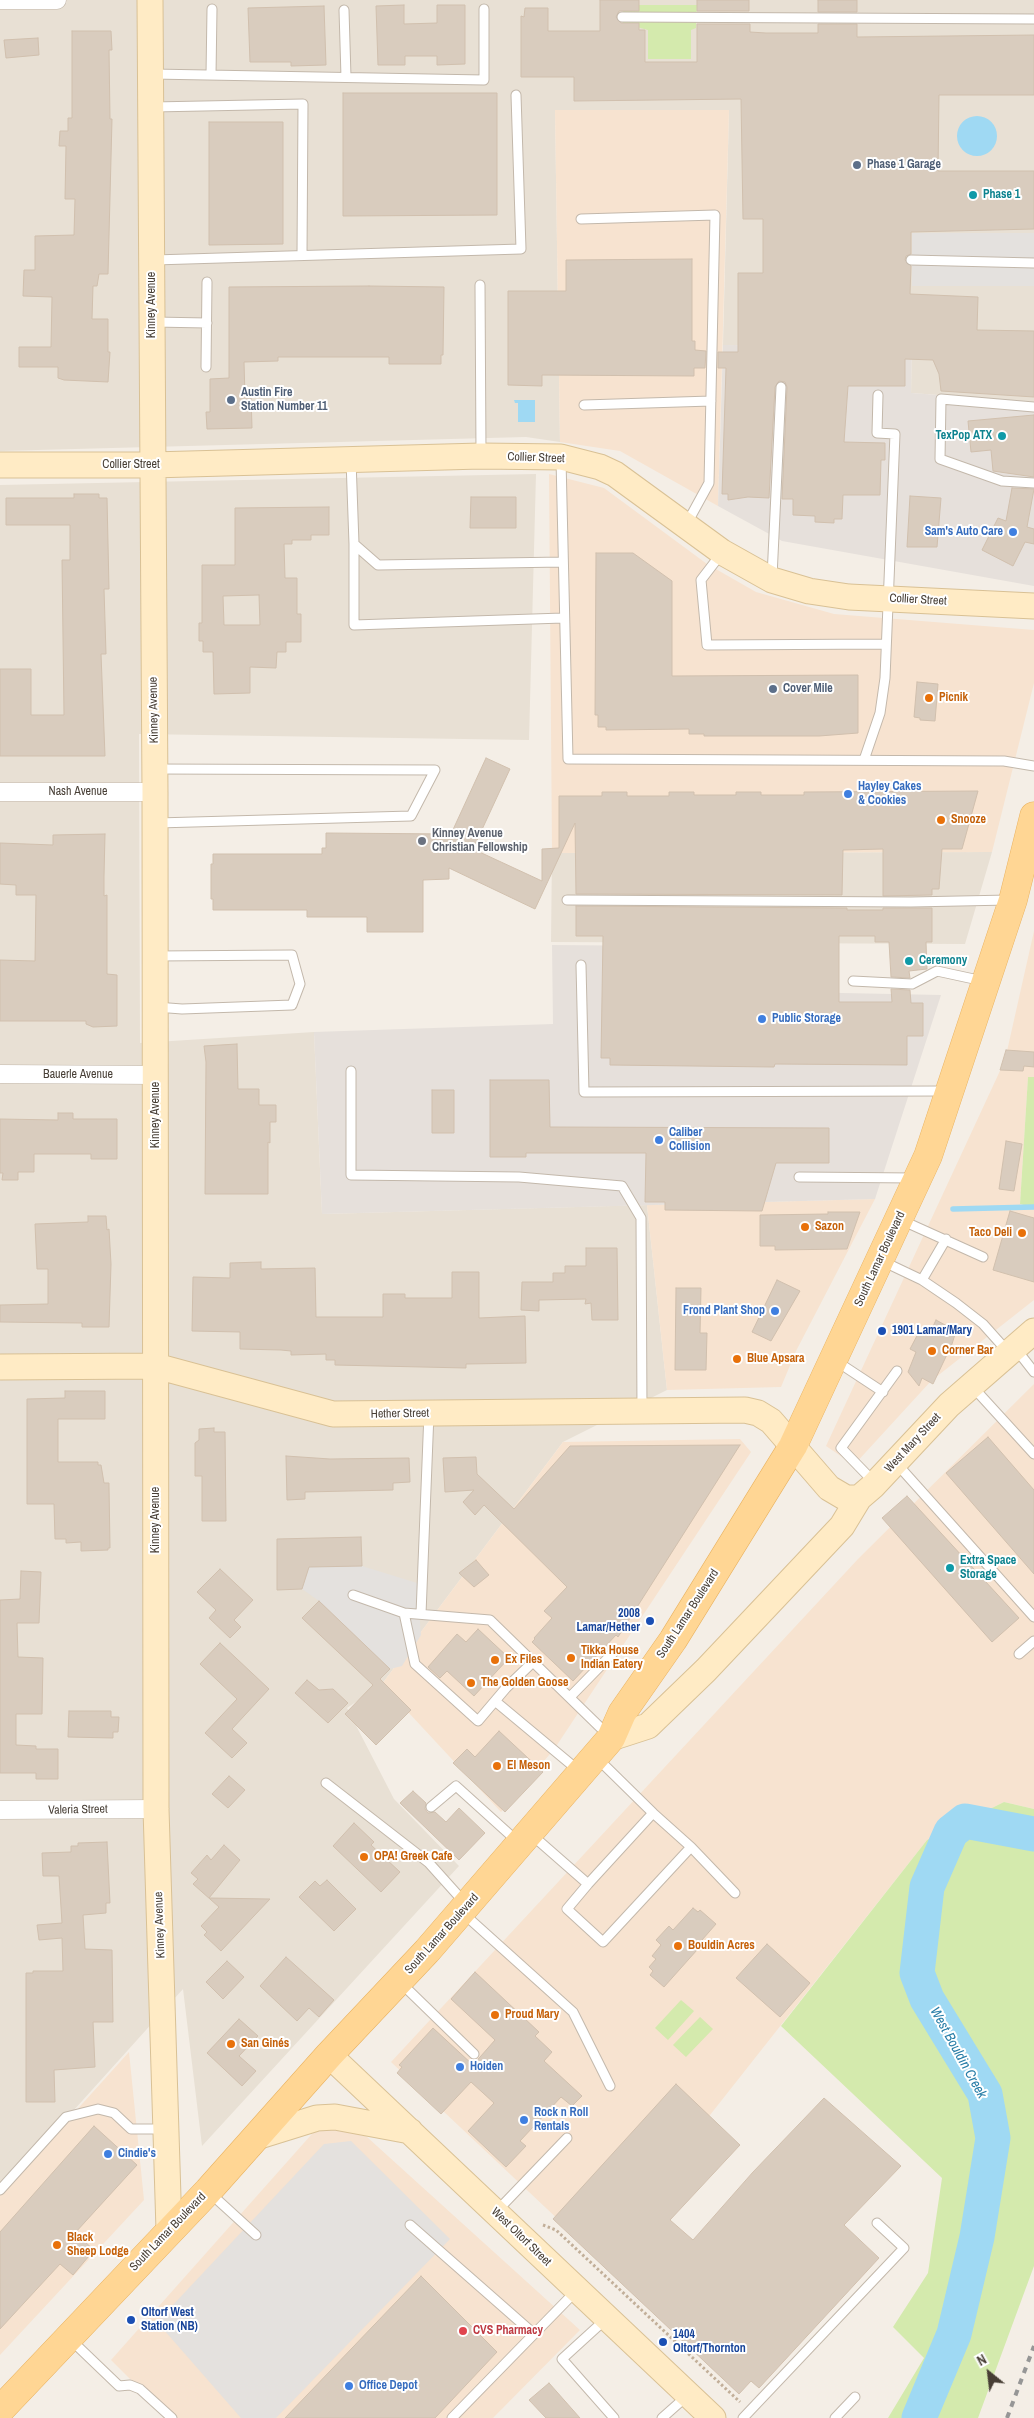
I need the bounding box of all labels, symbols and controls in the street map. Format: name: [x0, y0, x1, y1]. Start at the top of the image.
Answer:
place label: Phase 1 Garage: [867, 158, 941, 172]
marker: Phase 1 Garage: [851, 159, 863, 171]
place label: Phase 1: [983, 188, 1020, 202]
marker: Phase 1: [967, 189, 979, 201]
street label: Kinney Avenue: [145, 272, 159, 338]
place label: Austin Fire Station Number 11: [241, 386, 327, 414]
marker: Austin Fire Station Number 11: [225, 394, 237, 406]
place label: TexPop ATX: [935, 429, 992, 443]
marker: TexPop ATX: [996, 430, 1008, 442]
street label: Collier Street: [507, 450, 565, 466]
street label: Collier Street: [102, 458, 160, 472]
place label: Sam's Auto Care: [925, 525, 1003, 539]
marker: Sam's Auto Care: [1007, 526, 1019, 538]
street label: Collier Street: [889, 591, 947, 609]
street label: Kinney Avenue: [146, 677, 162, 743]
place label: Cover Mile: [783, 682, 833, 696]
marker: Cover Mile: [767, 683, 779, 695]
place label: Picnik: [939, 691, 968, 705]
marker: Picnik: [923, 692, 935, 704]
place label: Hayley Cakes & Cookies: [858, 780, 921, 808]
street label: Nash Avenue: [49, 785, 107, 799]
marker: Hayley Cakes & Cookies: [842, 788, 854, 800]
place label: Snooze: [951, 813, 986, 827]
marker: Snooze: [935, 814, 947, 826]
place label: Kinney Avenue Christian Fellowship: [432, 827, 528, 855]
marker: Kinney Avenue Christian Fellowship: [416, 835, 428, 847]
place label: Ceremony: [919, 954, 967, 968]
marker: Ceremony: [903, 955, 915, 967]
place label: Public Storage: [772, 1012, 841, 1026]
marker: Public Storage: [756, 1013, 768, 1025]
street label: Bauerle Avenue: [43, 1068, 113, 1082]
street label: Kinney Avenue: [149, 1082, 163, 1148]
place label: Caliber Collision: [669, 1126, 711, 1154]
marker: Caliber Collision: [653, 1134, 665, 1146]
street label: South Lamar Boulevard: [852, 1209, 908, 1309]
place label: Sazon: [815, 1220, 844, 1234]
marker: Sazon: [799, 1221, 811, 1233]
place label: Taco Deli: [969, 1226, 1012, 1240]
marker: Taco Deli: [1016, 1227, 1028, 1239]
place label: Frond Plant Shop: [683, 1304, 765, 1318]
marker: Frond Plant Shop: [769, 1305, 781, 1317]
place label: 1901 Lamar/Mary: [892, 1324, 972, 1338]
marker: 1901 Lamar/Mary: [876, 1325, 888, 1337]
place label: Corner Bar: [942, 1344, 993, 1358]
marker: Corner Bar: [926, 1345, 938, 1357]
place label: Blue Apsara: [747, 1352, 804, 1366]
marker: Blue Apsara: [731, 1353, 743, 1365]
street label: Hether Street: [371, 1406, 429, 1422]
street label: West Mary Street: [882, 1410, 944, 1476]
street label: Kinney Avenue: [149, 1487, 163, 1553]
place label: Extra Space Storage: [960, 1554, 1016, 1582]
marker: Extra Space Storage: [944, 1562, 956, 1574]
street label: South Lamar Boulevard: [654, 1567, 722, 1661]
place label: 2008 Lamar/Hether: [577, 1607, 640, 1635]
marker: 2008 Lamar/Hether: [644, 1615, 656, 1627]
place label: Tikka House Indian Eatery: [581, 1644, 643, 1672]
marker: Tikka House Indian Eatery: [565, 1652, 577, 1664]
place label: Ex Files: [505, 1653, 542, 1667]
marker: Ex Files: [489, 1654, 501, 1666]
place label: The Golden Goose: [481, 1676, 568, 1690]
marker: The Golden Goose: [465, 1677, 477, 1689]
place label: El Meson: [507, 1759, 550, 1773]
marker: El Meson: [491, 1760, 503, 1772]
street label: Valeria Street: [48, 1802, 108, 1818]
place label: OPA! Greek Cafe: [374, 1850, 453, 1864]
marker: OPA! Greek Cafe: [358, 1851, 370, 1863]
street label: Kinney Avenue: [152, 1891, 168, 1959]
street label: South Lamar Boulevard: [402, 1891, 482, 1977]
place label: Bouldin Acres: [688, 1939, 755, 1953]
marker: Bouldin Acres: [672, 1940, 684, 1952]
water label: West Bouldin Creek: [926, 2004, 990, 2102]
place label: Proud Mary: [505, 2008, 559, 2022]
marker: Proud Mary: [489, 2009, 501, 2021]
place label: San Ginés: [241, 2037, 289, 2051]
marker: San Ginés: [225, 2038, 237, 2050]
place label: Hoiden: [470, 2060, 503, 2074]
marker: Hoiden: [454, 2061, 466, 2073]
place label: Rock n Roll Rentals: [534, 2106, 588, 2134]
marker: Rock n Roll Rentals: [518, 2114, 530, 2126]
place label: Cindie's: [118, 2147, 156, 2161]
marker: Cindie's: [102, 2148, 114, 2160]
street label: South Lamar Boulevard: [127, 2190, 209, 2274]
street label: West Oltorf Street: [488, 2205, 554, 2269]
place label: Black Sheep Lodge: [67, 2231, 129, 2259]
marker: Black Sheep Lodge: [51, 2239, 63, 2251]
place label: Oltorf West Station (NB): [141, 2306, 198, 2334]
marker: Oltorf West Station (NB): [125, 2314, 137, 2326]
place label: CVS Pharmacy: [473, 2324, 543, 2338]
marker: CVS Pharmacy: [457, 2325, 469, 2337]
place label: 1404 Oltorf/Thornton: [673, 2328, 746, 2356]
marker: 1404 Oltorf/Thornton: [657, 2336, 669, 2348]
north arrow: [964, 2348, 1014, 2398]
text: N: [974, 2350, 990, 2370]
place label: Office Depot: [359, 2379, 417, 2393]
marker: Office Depot: [343, 2380, 355, 2392]

